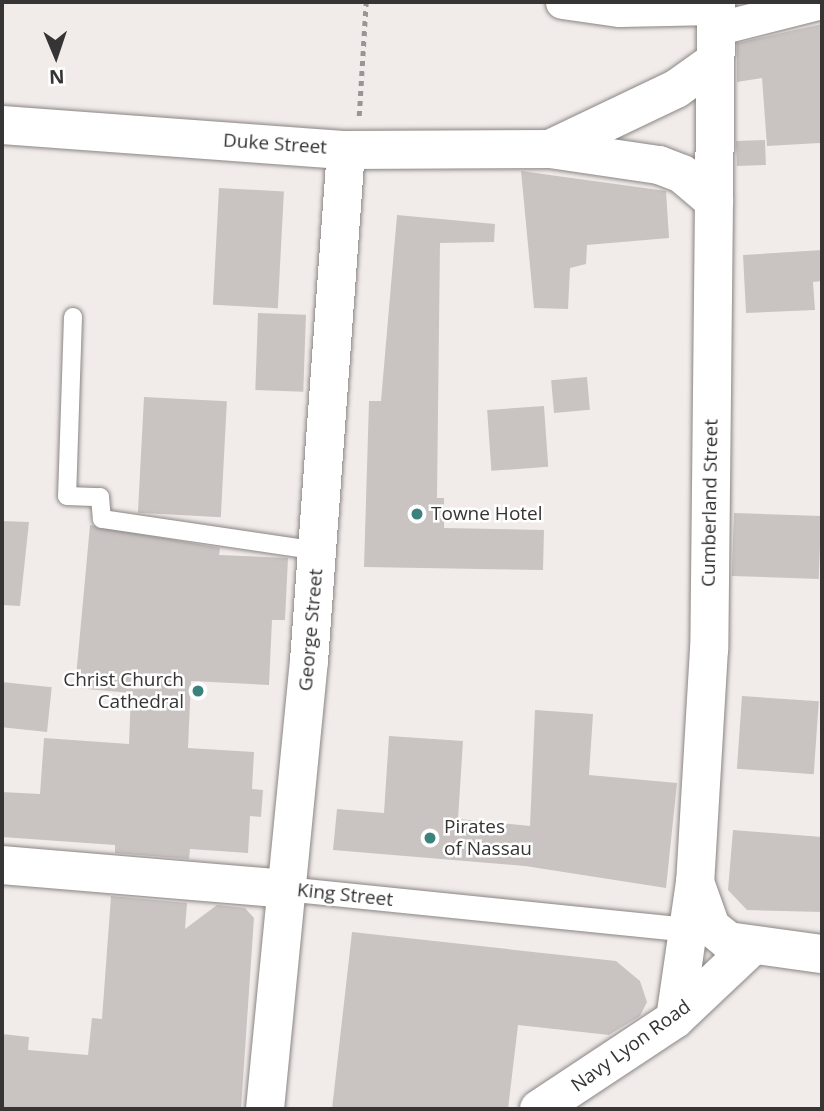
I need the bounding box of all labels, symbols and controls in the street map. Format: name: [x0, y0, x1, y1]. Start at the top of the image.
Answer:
north arrow: [21, 21, 91, 91]
text: N: [49, 64, 65, 90]
street label: Duke Street: [222, 129, 328, 159]
street label: Cumberland Street: [697, 419, 723, 587]
place label: Towne Hotel: [431, 503, 543, 525]
marker: Towne Hotel: [409, 506, 425, 522]
street label: George Street: [294, 568, 328, 692]
place label: Christ Church Cathedral: [63, 669, 184, 713]
marker: Christ Church Cathedral: [190, 683, 206, 699]
place label: Pirates of Nassau: [444, 816, 532, 860]
marker: Pirates of Nassau: [422, 830, 438, 846]
street label: King Street: [296, 879, 394, 911]
street label: Navy Lyon Road: [567, 995, 695, 1097]

